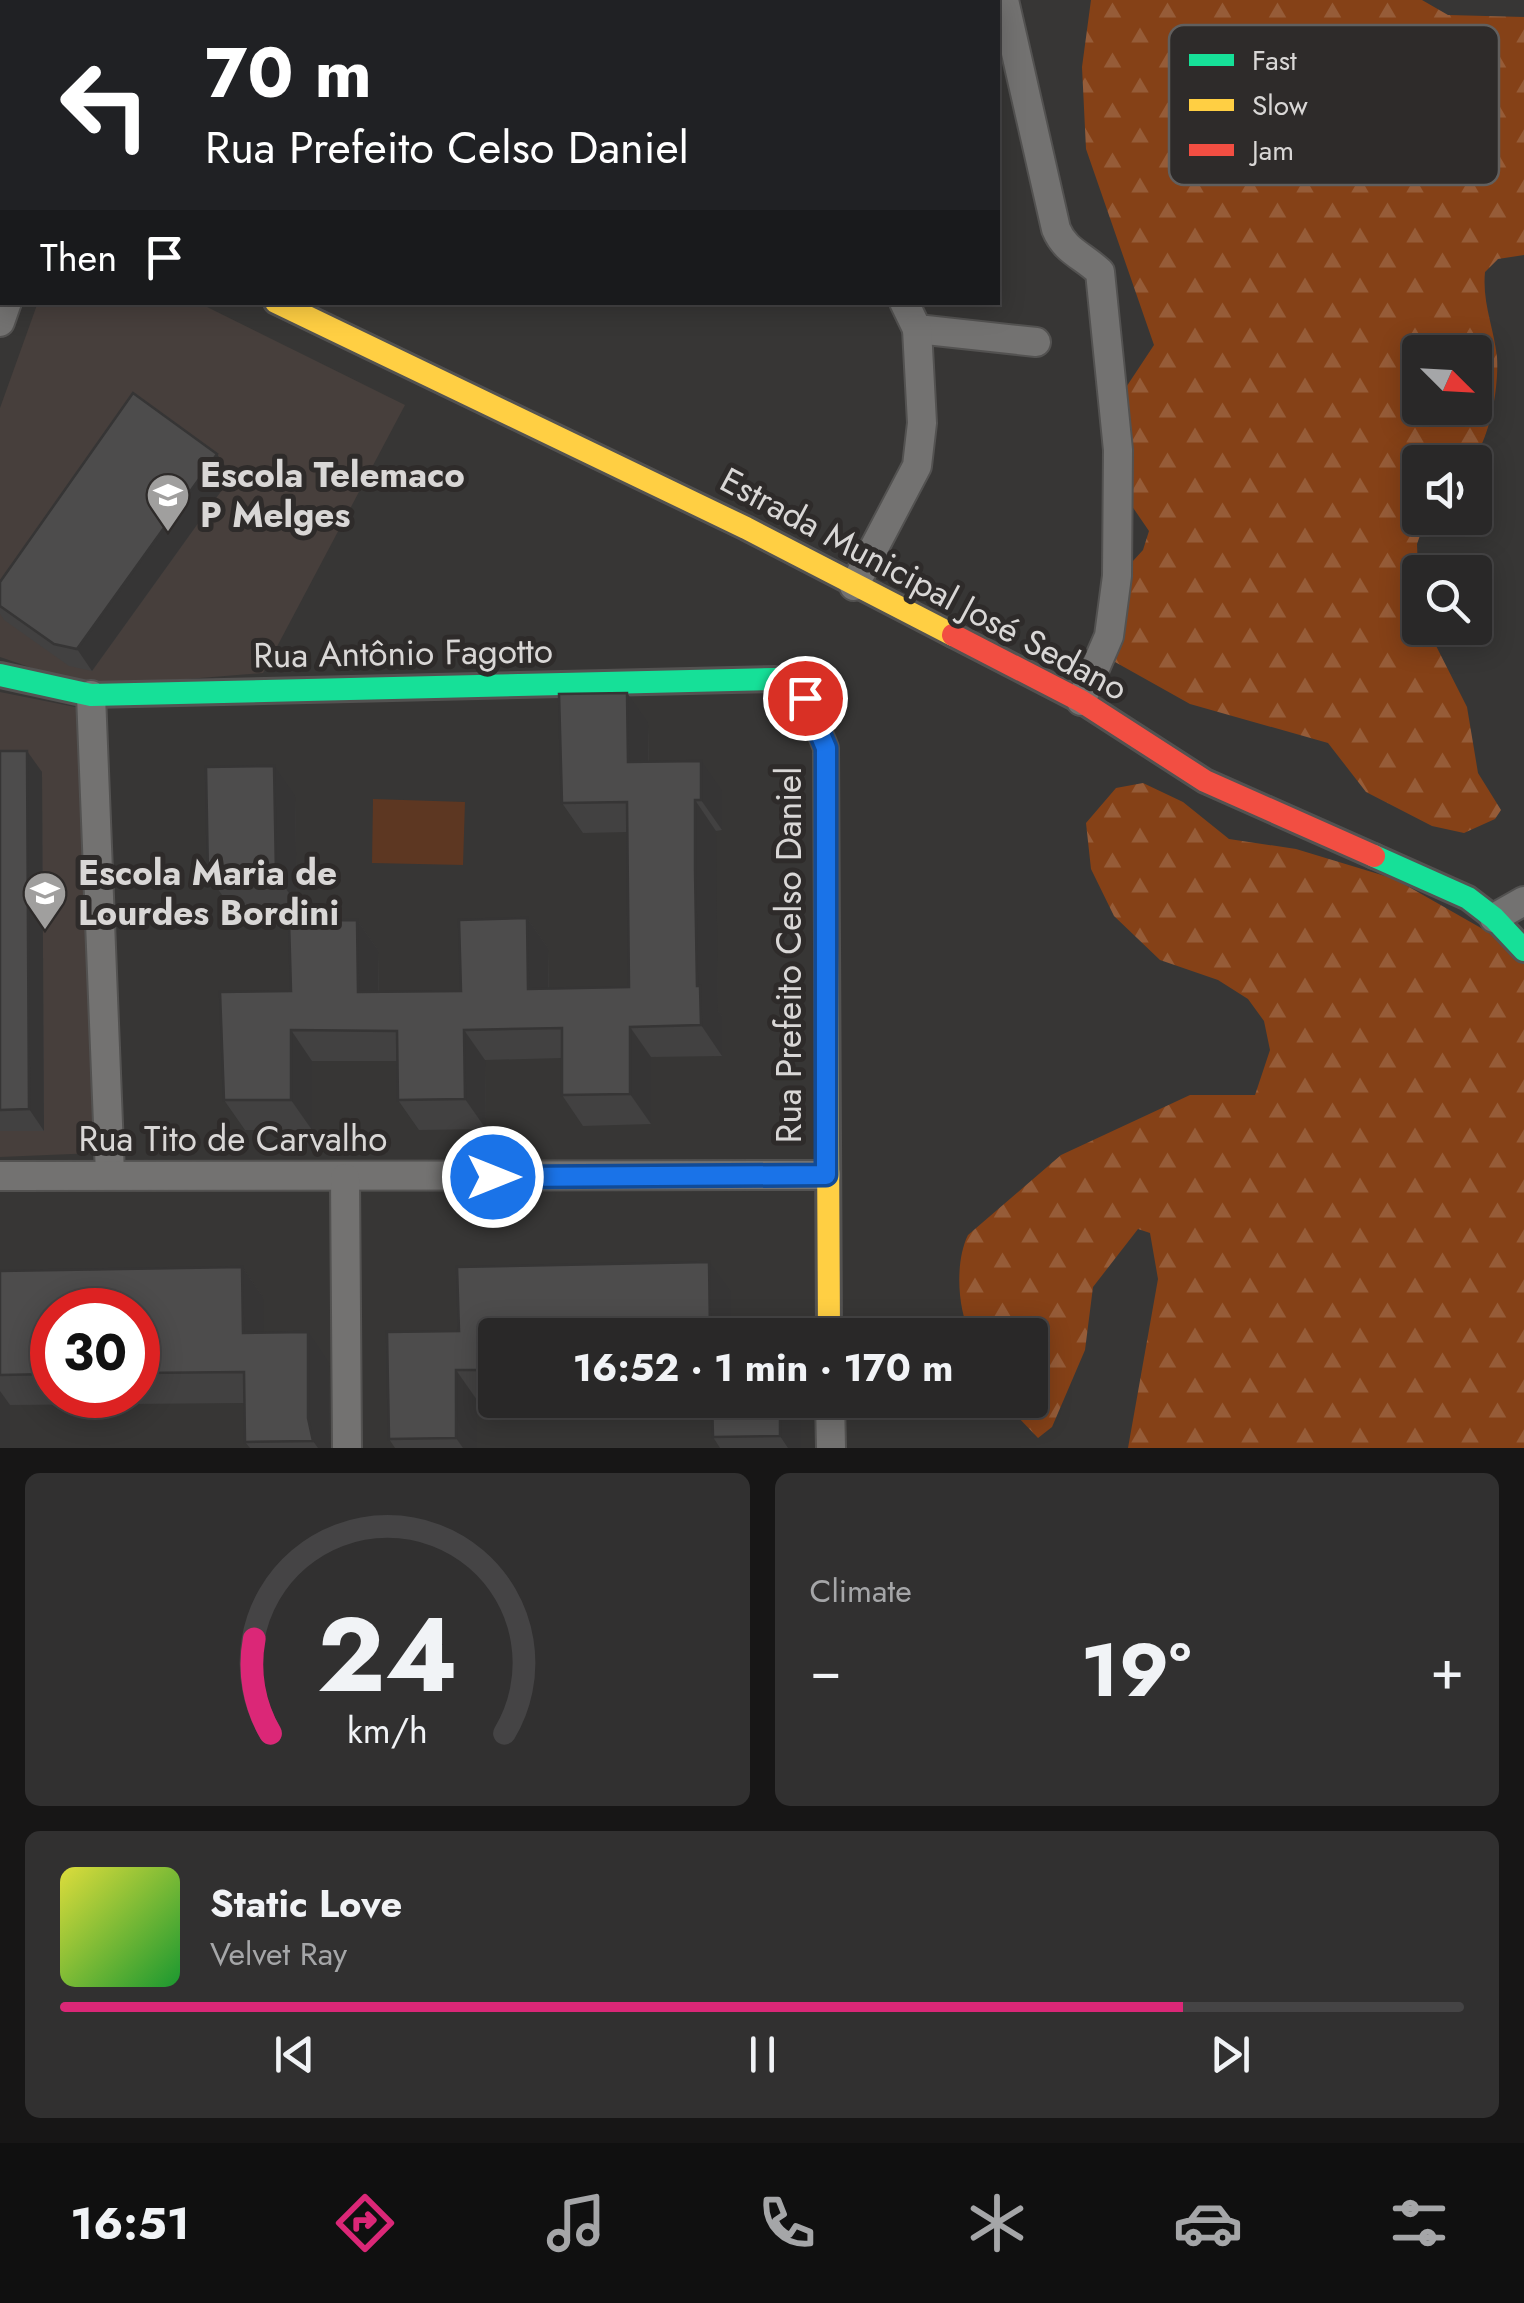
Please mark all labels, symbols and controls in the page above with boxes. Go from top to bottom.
text: 70 m [205,22,372,123]
legend [1169,25,1499,185]
icon: left [40,40,170,170]
text: Fast [1252,40,1297,81]
text: Slow [1252,85,1308,126]
text: Rua Prefeito Celso Daniel [205,115,689,180]
text: Jam [1248,130,1294,171]
text: Then [40,230,117,285]
icon: arrive [137,230,192,285]
north arrow [1402,335,1492,425]
map controls [1402,335,1492,645]
button: sound [1402,445,1492,535]
place label: Escola Telemaco P Melges [200,450,465,540]
street label: Estrada Municipal José Sedano [711,455,1137,713]
school or university icon: Escola Telemaco P Melges [145,472,191,533]
button: search [1402,555,1492,645]
street label: Rua Antônio Fagotto [253,625,553,681]
pin [763,656,848,741]
icon: arrive [778,671,833,726]
street label: Rua Prefeito Celso Daniel [764,767,814,1143]
place label: Escola Maria de Lourdes Bordini [78,848,339,938]
school or university icon: Escola Maria de Lourdes Bordini [22,870,68,931]
street label: Rua Tito de Carvalho [79,1114,387,1164]
position arrow [441,1125,545,1229]
speed limit sign: 30 [30,1288,160,1418]
text: 16:52 · 1 min · 170 m [573,1340,953,1395]
text: Climate [810,1568,912,1614]
text: 24 [317,1580,458,1730]
text: 19° [1081,1616,1191,1724]
text: − [810,1630,842,1710]
text: + [1430,1630,1464,1710]
text: km/h [347,1705,428,1756]
text: Static Love [210,1876,402,1931]
text: Velvet Ray [210,1931,347,1977]
icon: previous [267,2027,322,2082]
icon: pause [735,2027,790,2082]
icon: next [1203,2027,1258,2082]
icon: directions [330,2188,400,2258]
icon: music [541,2188,611,2258]
icon: phone [752,2188,822,2258]
icon: climate [962,2188,1032,2258]
icon: car [1173,2188,1243,2258]
icon: filters [1384,2188,1454,2258]
text: 16:51 [70,2191,190,2256]

